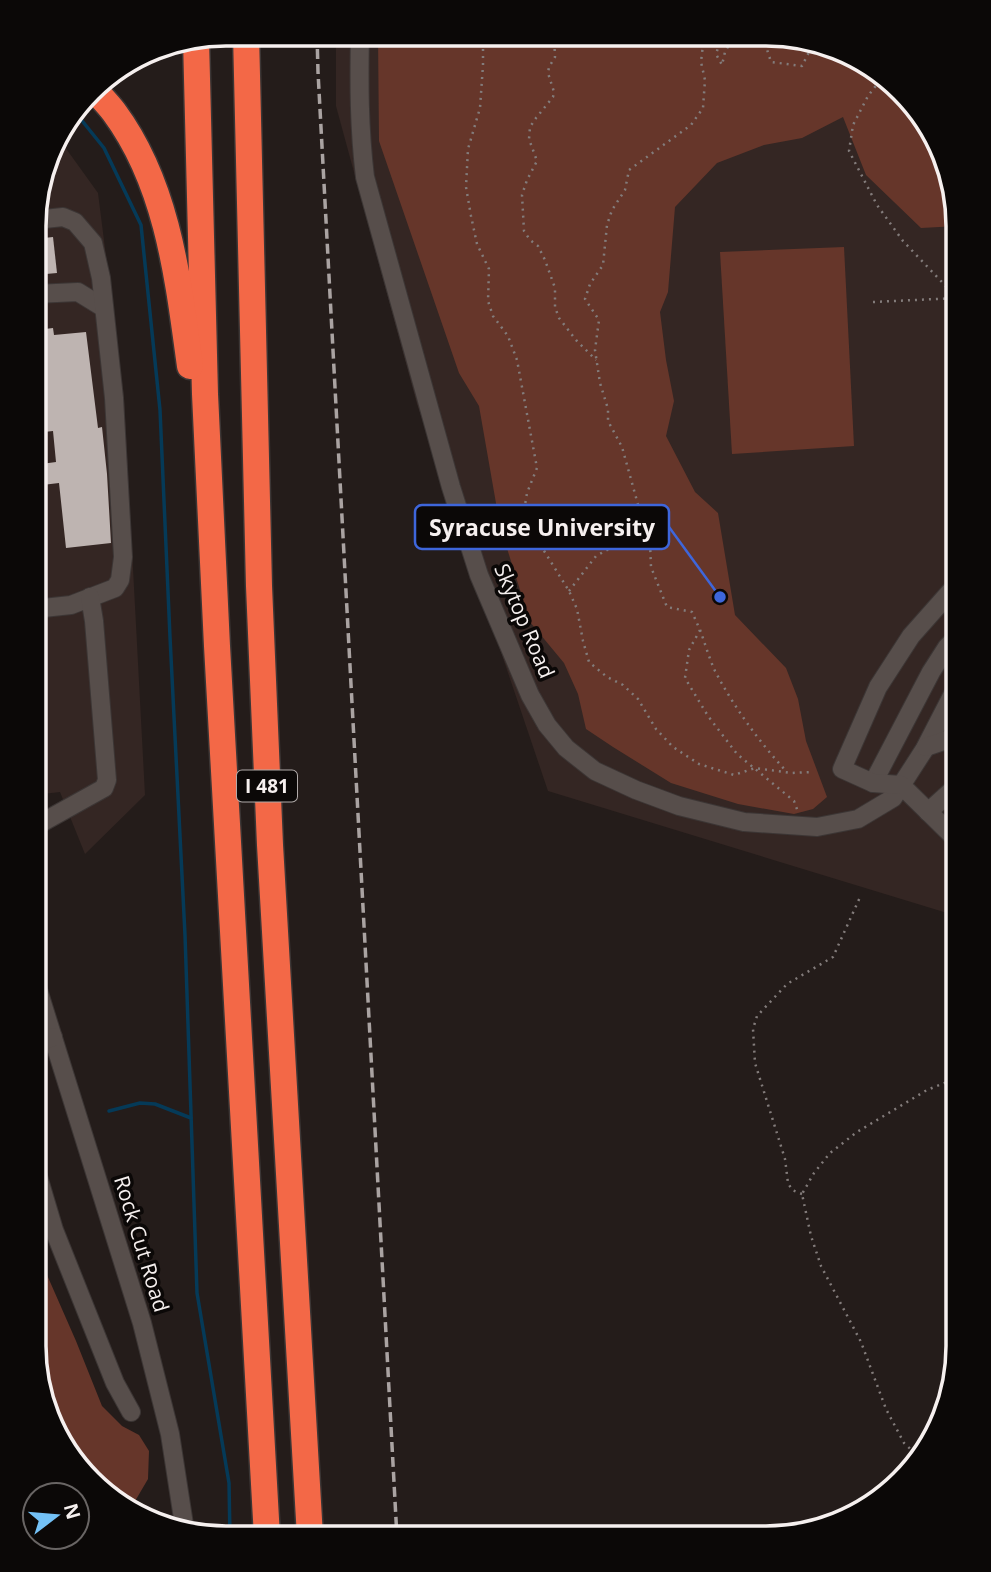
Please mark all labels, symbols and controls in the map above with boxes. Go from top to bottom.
callout: Syracuse University [415,505,669,549]
text: Syracuse University [429,511,656,543]
street label: Skytop Road [488,559,562,682]
road number: I 481 [237,771,297,802]
street label: Rock Cut Road [108,1172,176,1315]
north arrow [21,1481,91,1551]
text: N [58,1500,87,1522]

